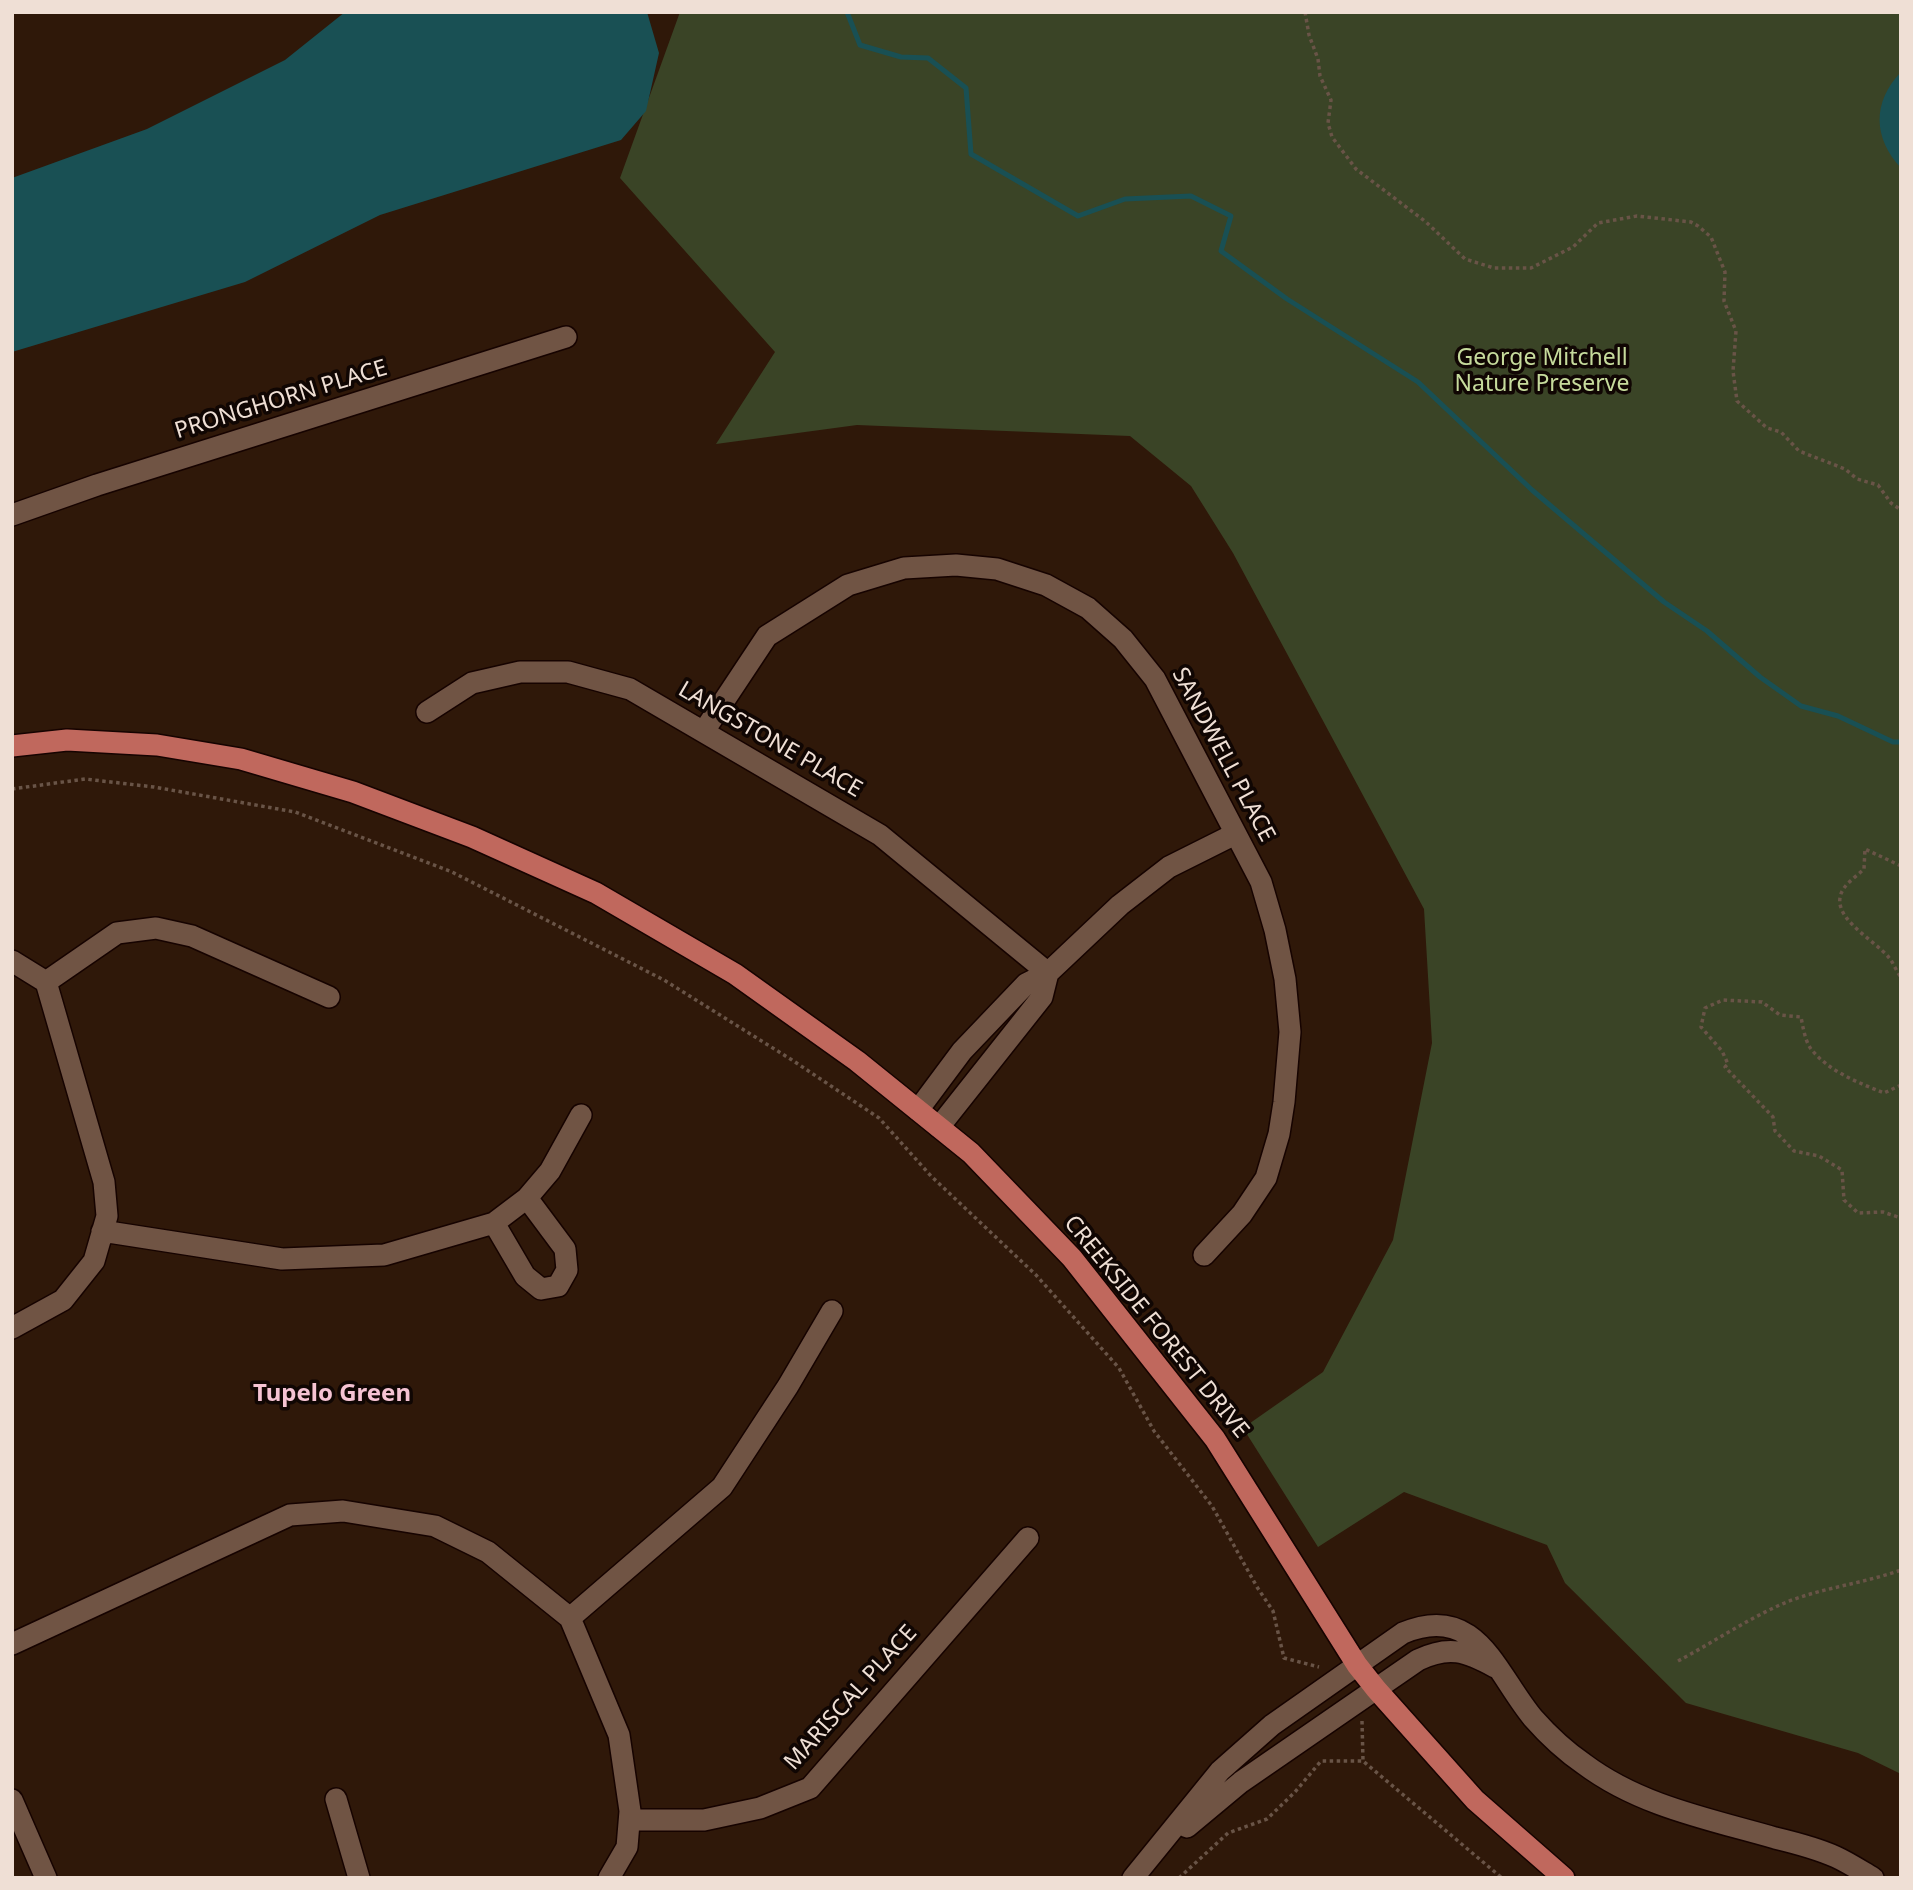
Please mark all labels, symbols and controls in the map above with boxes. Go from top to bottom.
park label: George Mitchell Nature Preserve [1455,344,1629,398]
street label: PRONGHORN PLACE [171,355,391,445]
street label: SANDWELL PLACE [1165,663,1281,847]
street label: LANGSTONE PLACE [673,676,867,804]
street label: CREEKSIDE FOREST DRIVE [1058,1210,1254,1444]
district label: Tupelo Green [253,1380,411,1408]
street label: MARISCAL PLACE [779,1620,923,1776]

